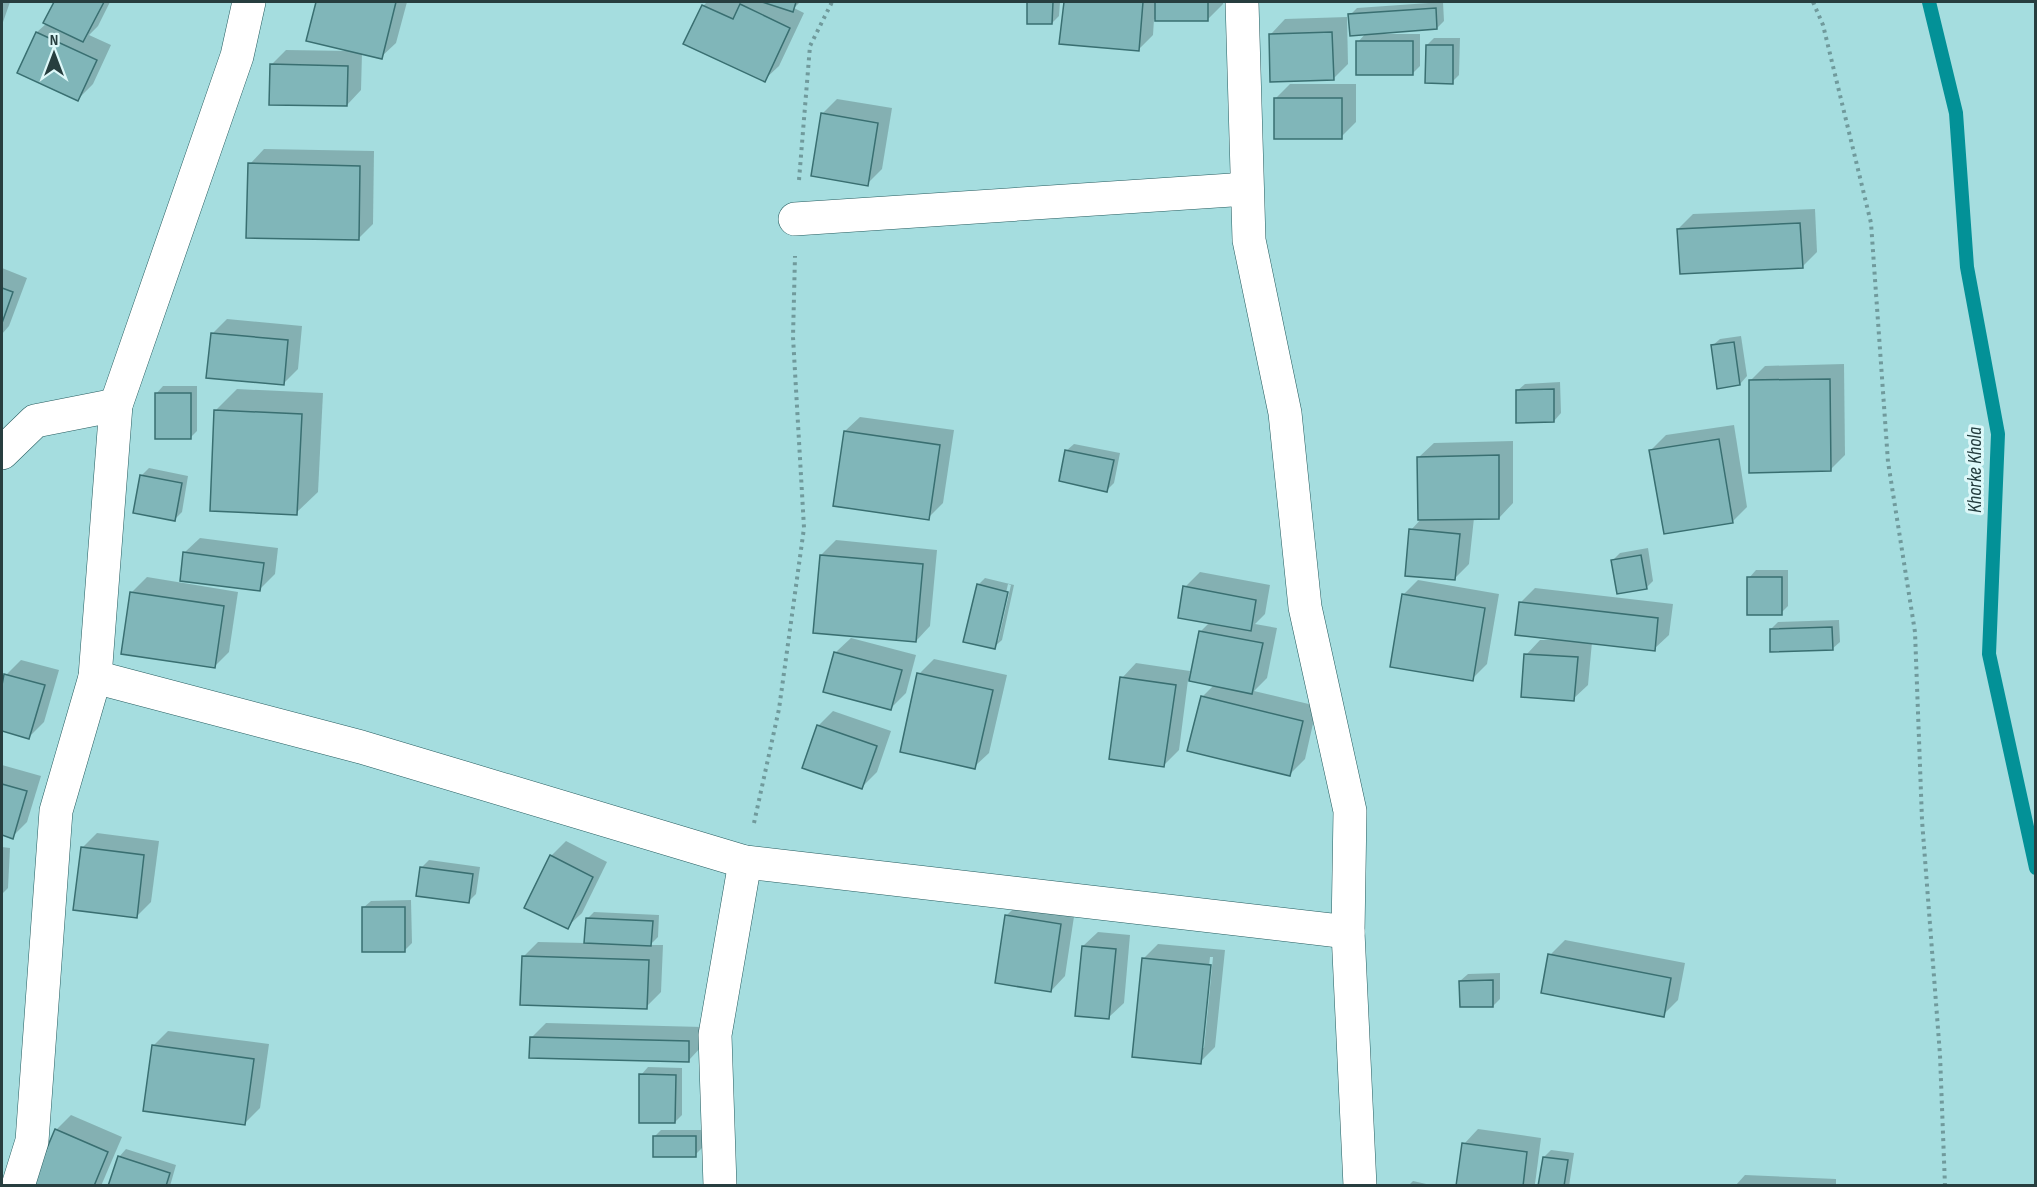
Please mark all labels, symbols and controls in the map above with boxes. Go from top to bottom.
north arrow [24,24,84,84]
text: N [50,31,58,50]
water label: Khorke Khola [1963,427,1987,513]

